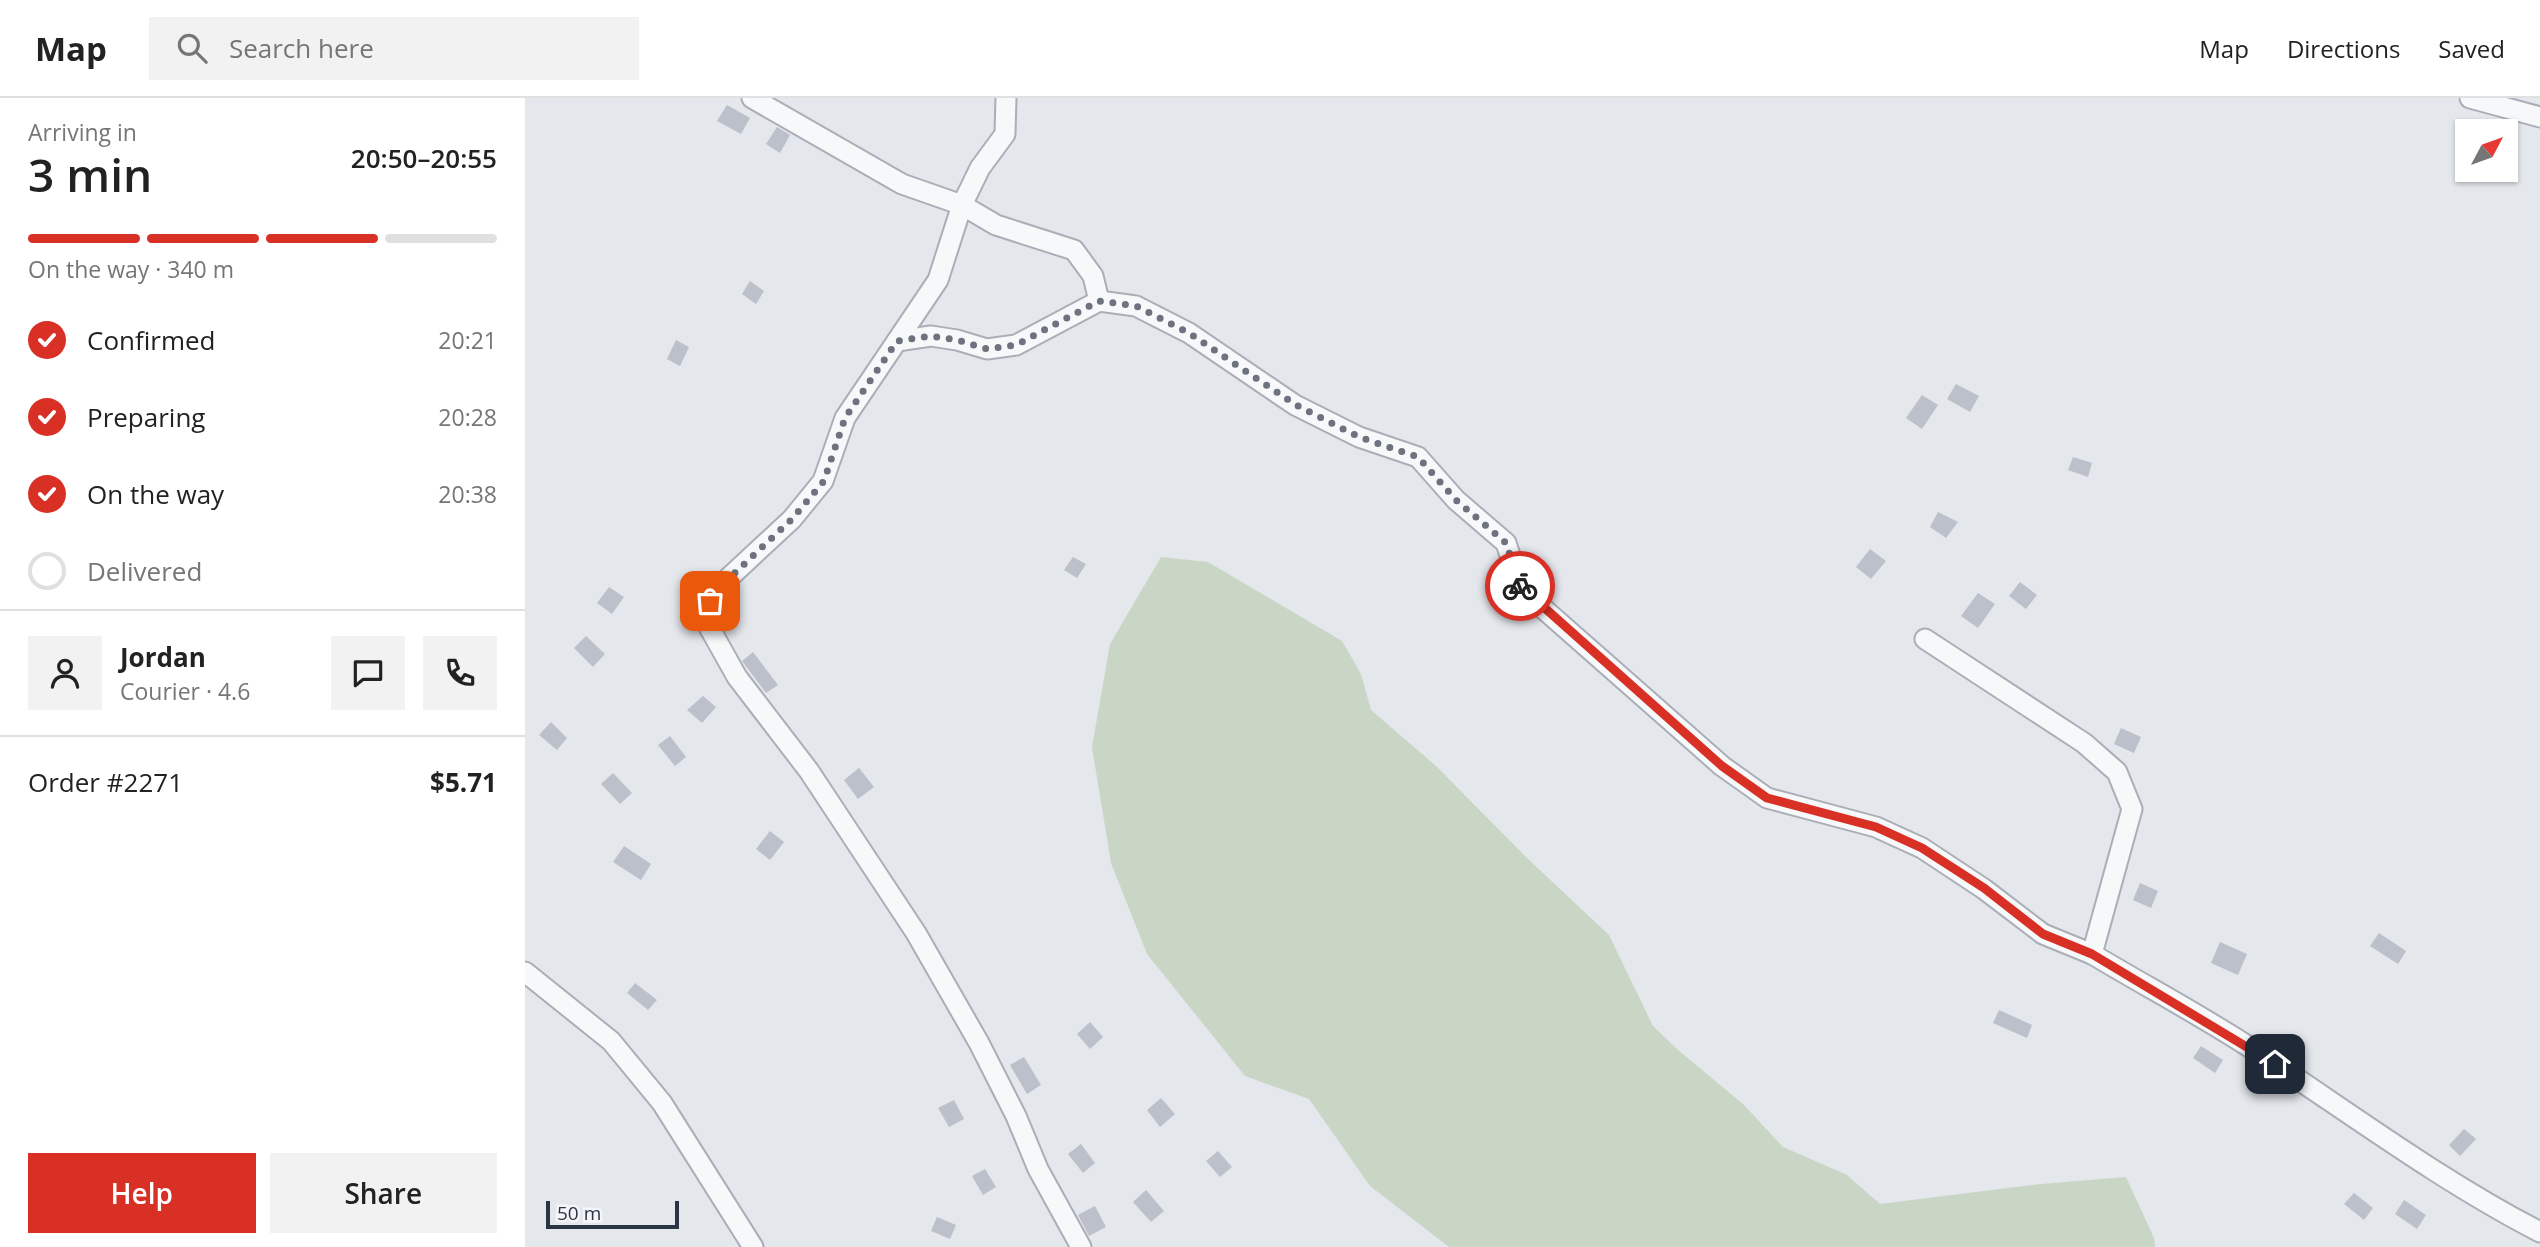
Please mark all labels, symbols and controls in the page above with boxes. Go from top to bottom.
search box [149,17,639,80]
text: Map [35,26,107,71]
icon: search [173,29,211,67]
text: Search here [229,30,374,66]
text: Map [2199,32,2249,65]
text: Directions [2287,32,2400,65]
text: Saved [2438,32,2505,65]
text: Arriving in [28,116,137,148]
north arrow [2455,119,2518,182]
map controls [2455,119,2518,182]
text: 20:50–20:55 [351,140,497,176]
text: 3 min [28,143,152,205]
text: On the way · 340 m [28,253,234,285]
icon: check [28,321,66,359]
text: Confirmed [87,322,215,358]
text: 20:21 [438,324,497,356]
icon: check [28,398,66,436]
text: Preparing [87,399,205,435]
text: 20:28 [438,401,497,433]
icon: check [28,475,66,513]
text: On the way [87,476,224,512]
text: 20:38 [438,478,497,510]
courier [1485,551,1555,621]
text: Delivered [87,553,202,589]
icon: bike [1501,567,1539,605]
pin [680,571,740,631]
icon: bag [691,582,729,620]
button: person [28,636,102,710]
button: chat [331,636,405,710]
button: phone [423,636,497,710]
text: Jordan [120,639,206,675]
text: Courier · 4.6 [120,675,250,707]
text: Order #2271 [28,764,183,800]
text: $5.71 [430,764,497,800]
pin [2245,1034,2305,1094]
icon: home [2256,1045,2294,1083]
button: Help [28,1153,256,1233]
button: Share [270,1153,497,1233]
scale bar [546,1198,679,1230]
text: 50 m [557,1200,601,1226]

